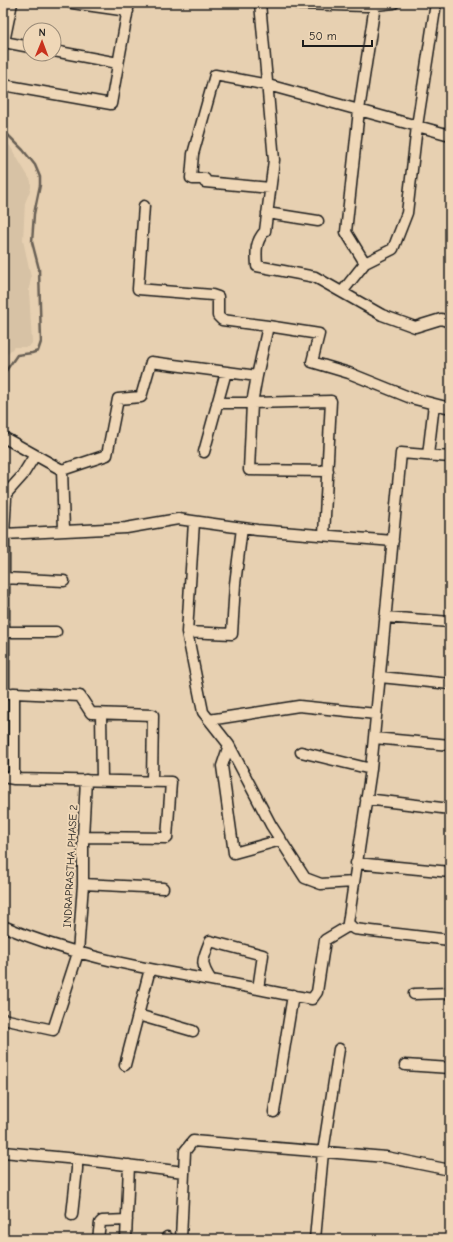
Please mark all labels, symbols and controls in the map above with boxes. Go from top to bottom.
north arrow [22,22,62,62]
scale bar [303,22,372,48]
text: N [38,26,46,39]
text: 50 m [309,29,337,43]
street label: INDRAPRASTHA PHASE 2 [61,804,80,928]

